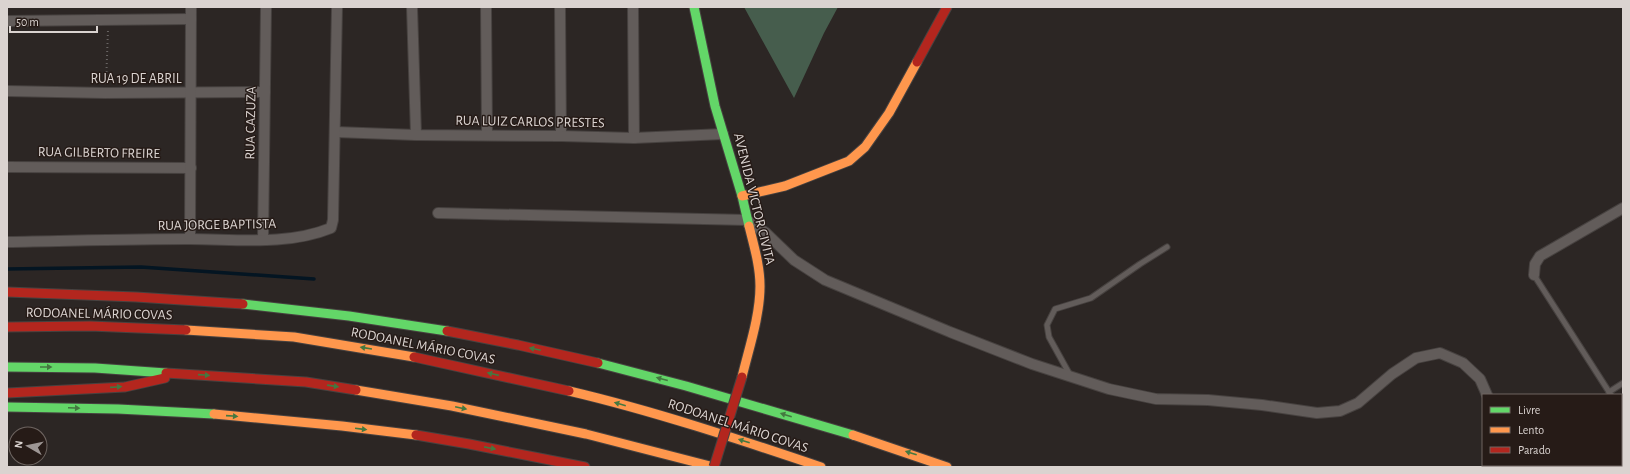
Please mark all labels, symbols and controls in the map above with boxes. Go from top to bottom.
scale bar [10,8,97,34]
text: 50 m [16,16,39,28]
street label: RUA 19 DE ABRIL [90,72,182,86]
street label: RUA CAZUZA [243,86,259,160]
street label: RUA LUIZ CARLOS PRESTES [455,114,605,130]
street label: AVENIDA VICTOR CIVITA [731,132,777,266]
street label: RUA GILBERTO FREIRE [38,145,160,161]
street label: RUA JORGE BAPTISTA [158,217,276,233]
street label: RODOANEL MÁRIO COVAS [26,303,172,322]
street label: RODOANEL MÁRIO COVAS [350,322,497,367]
one-way arrow [360,345,372,351]
one-way arrow [529,345,541,351]
one-way arrow [40,364,53,370]
one-way arrow [487,370,499,376]
one-way arrow [198,371,210,378]
one-way arrow [655,376,667,382]
one-way arrow [327,383,339,389]
one-way arrow [110,384,122,391]
street label: RODOANEL MÁRIO COVAS [666,394,811,455]
legend [1482,394,1622,466]
one-way arrow [613,401,625,407]
text: Livre [1518,404,1540,416]
one-way arrow [68,405,81,411]
one-way arrow [455,405,468,411]
one-way arrow [226,412,238,419]
one-way arrow [780,412,792,418]
text: Lento [1518,424,1544,436]
north arrow [8,426,48,466]
one-way arrow [355,426,367,432]
one-way arrow [738,438,750,444]
text: N [13,440,25,449]
text: Parado [1518,444,1551,456]
one-way arrow [483,446,496,452]
one-way arrow [904,450,916,456]

